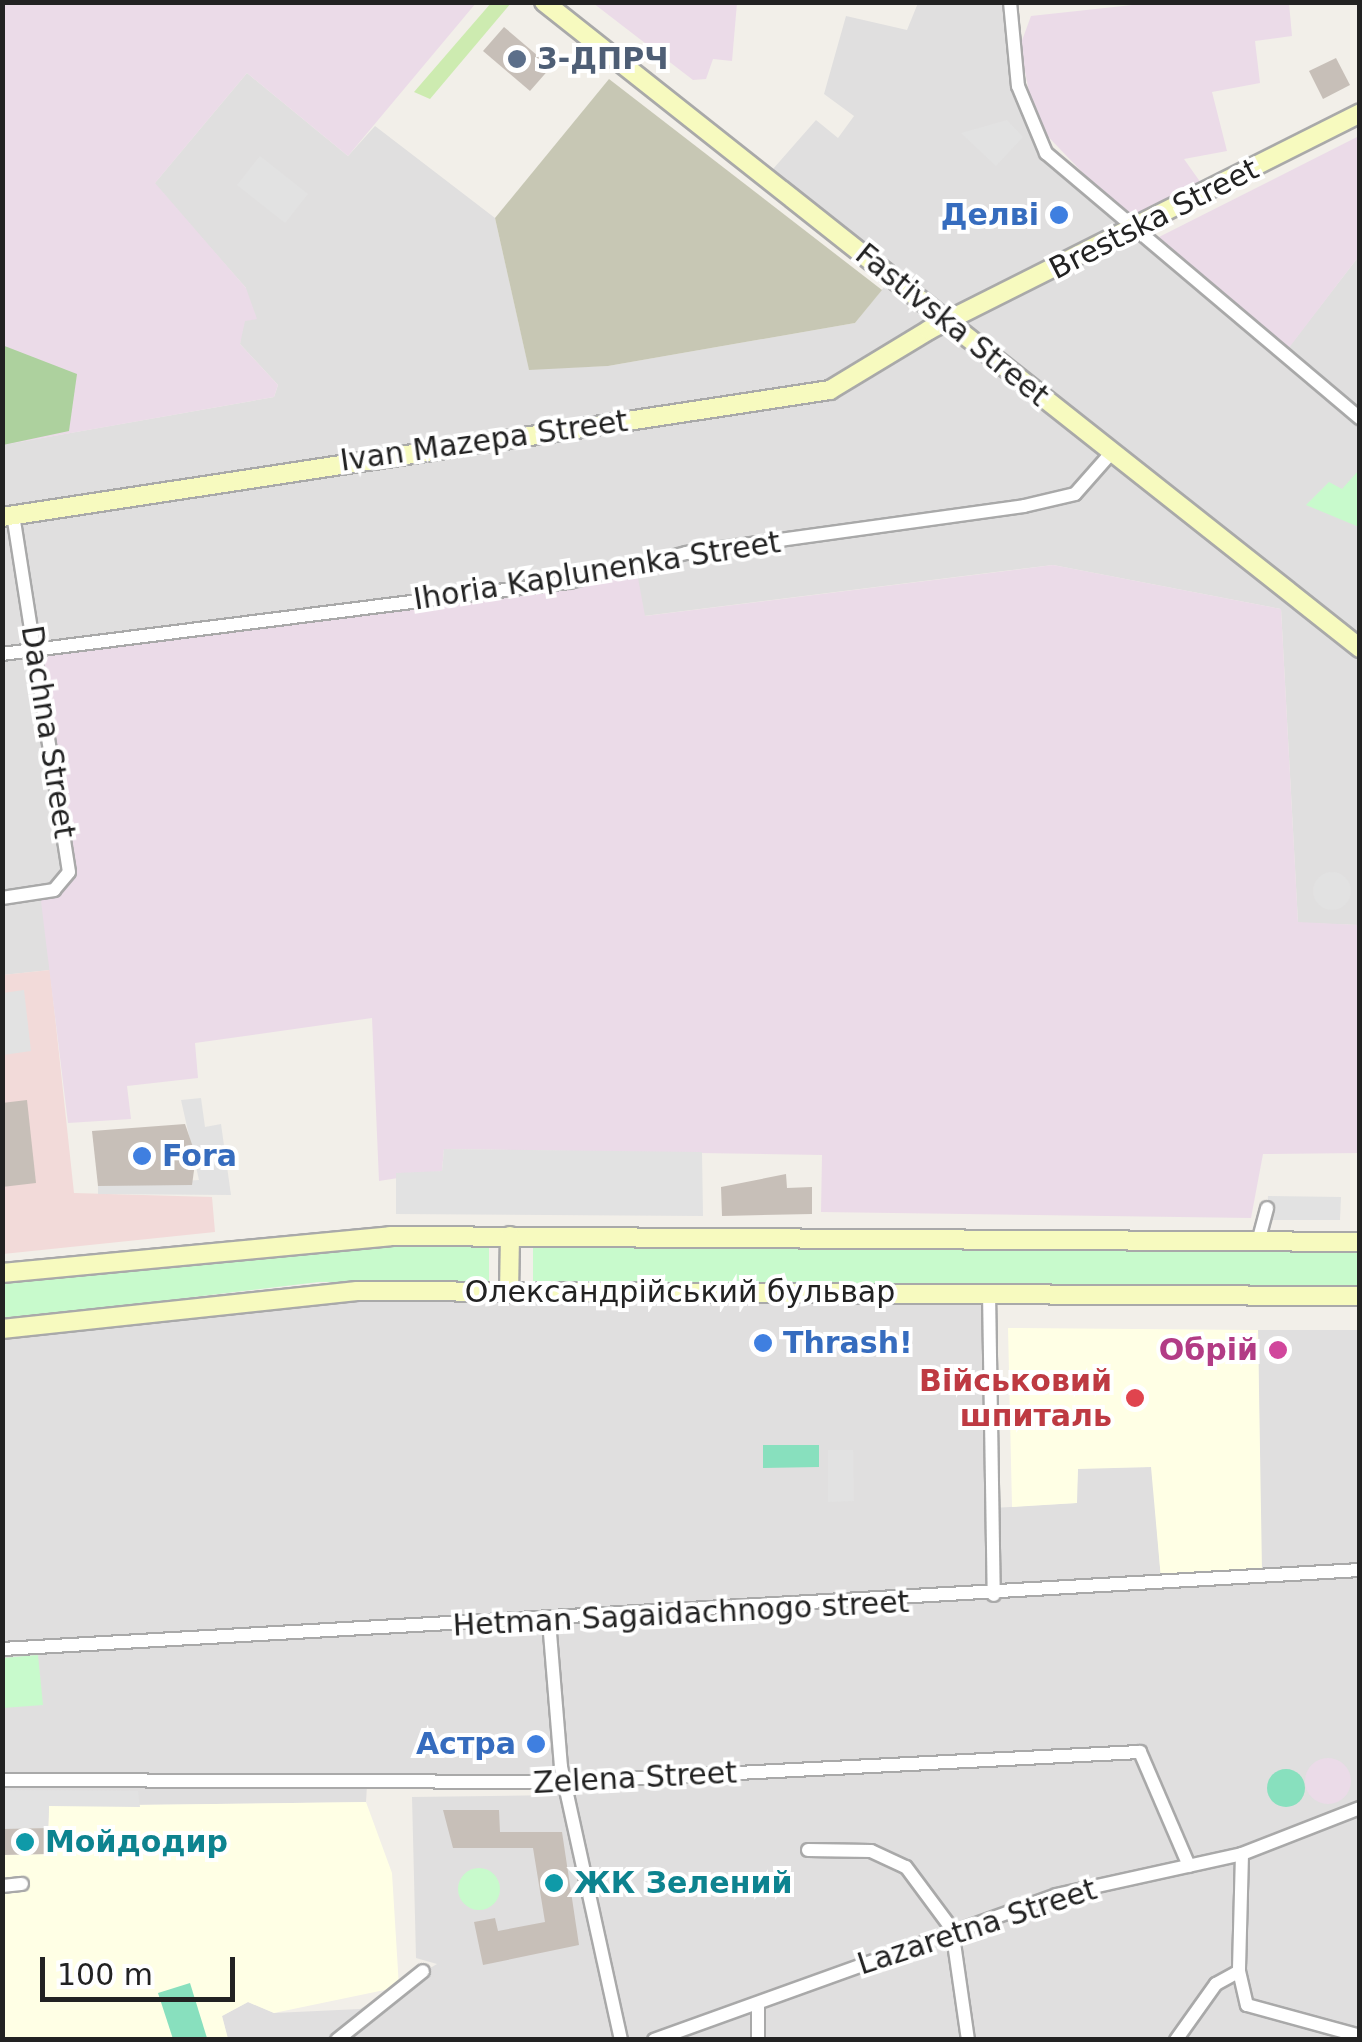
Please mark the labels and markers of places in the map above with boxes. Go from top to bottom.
place label: 3-ДПРЧ [537,41,668,77]
marker: 3-ДПРЧ [506,48,528,70]
place label: Делві [941,197,1039,233]
marker: Делві [1048,204,1070,226]
place label: Fora [162,1138,237,1174]
marker: Fora [131,1145,153,1167]
place label: Thrash! [783,1325,913,1361]
marker: Thrash! [752,1332,774,1354]
place label: Обрій [1159,1332,1258,1368]
marker: Обрій [1267,1339,1289,1361]
place label: Військовий шпиталь [919,1363,1112,1434]
marker: Військовий шпиталь [1122,1385,1148,1411]
place label: Астра [416,1726,516,1762]
marker: Астра [525,1733,547,1755]
place label: Мойдодир [45,1824,228,1860]
marker: Мойдодир [14,1831,36,1853]
place label: ЖК Зелений [574,1865,792,1901]
marker: ЖК Зелений [543,1872,565,1894]

